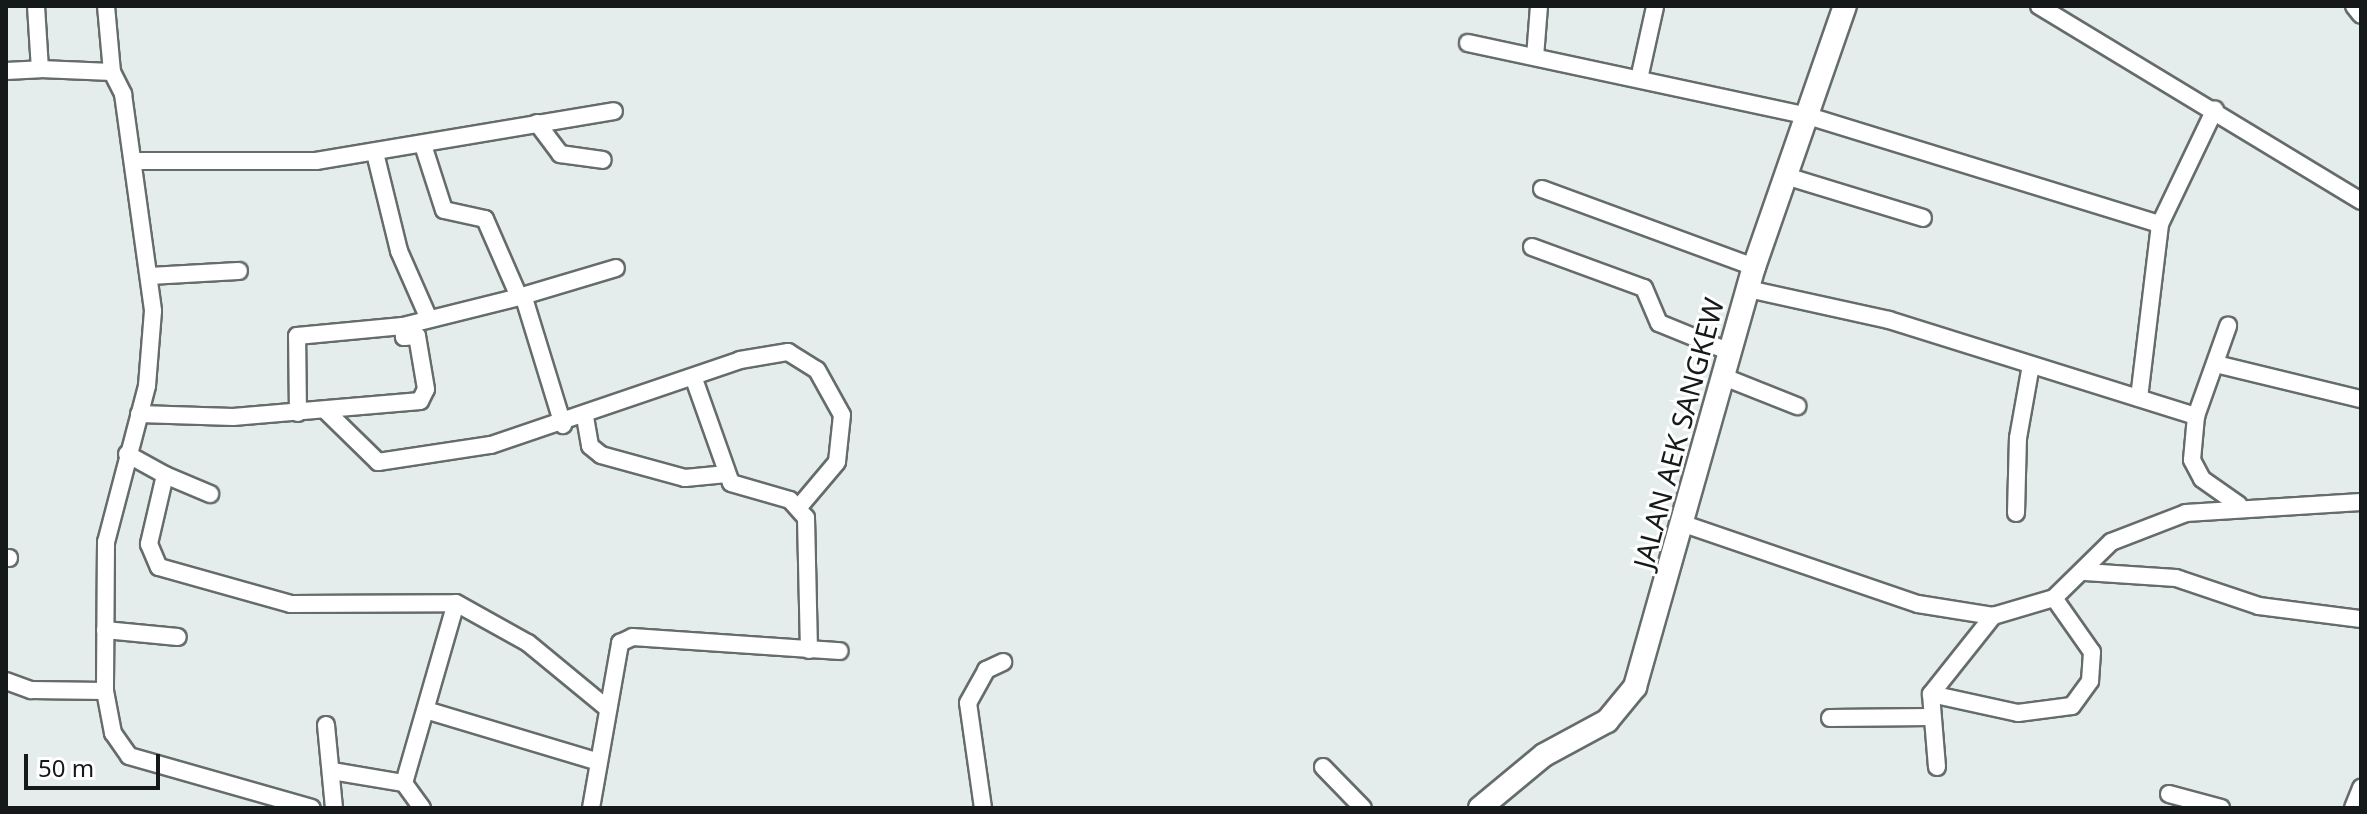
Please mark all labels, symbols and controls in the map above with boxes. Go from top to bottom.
street label: JALAN AEK SANGKEW [1626,294,1730,572]
scale bar [28,738,164,788]
text: 50 m [38,751,94,784]

